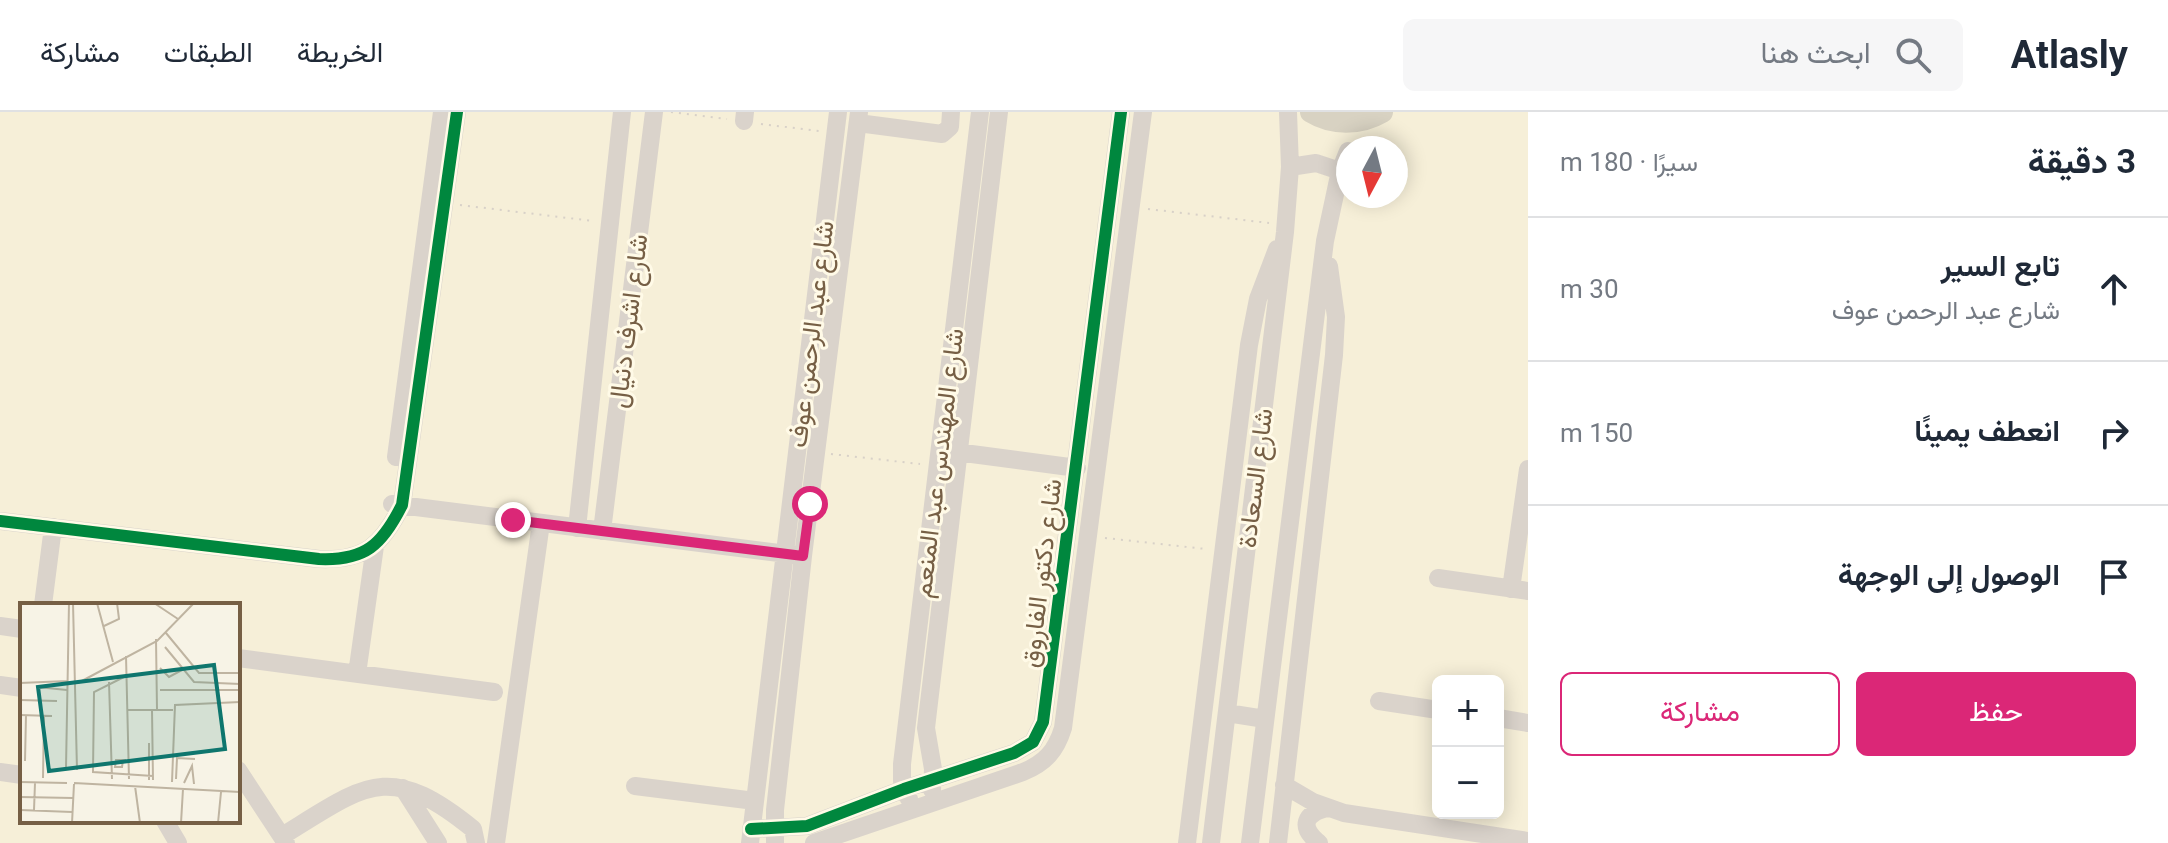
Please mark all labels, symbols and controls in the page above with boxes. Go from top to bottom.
search box [1403,19,1963,91]
icon: search [1891,33,1935,77]
text: Atlasly [2011,33,2128,77]
text: ابحث هنا [1760,35,1871,70]
text: مشاركة [40,36,120,69]
text: الطبقات [164,36,253,69]
text: الخريطة [297,36,383,69]
north arrow [1336,136,1408,208]
text: 3 دقيقة [2028,141,2136,181]
text: سيرًا · 180 m [1560,147,1698,177]
street label: شارع عبد الرحمن عوف [782,219,843,449]
street label: شارع اشرف دنيال [602,232,657,410]
text: تابع السير [1941,248,2060,283]
icon: ahead [2092,267,2136,311]
text: 30 m [1560,274,1619,304]
text: شارع عبد الرحمن عوف [1832,295,2060,325]
street label: شارع المهندس عبد المنعم [907,327,972,600]
street label: شارع السعادة [1232,406,1281,550]
icon: right [2092,411,2136,455]
text: انعطف يمينًا [1914,413,2060,448]
text: 150 m [1560,418,1633,448]
street label: شارع دكتور الفاروق [1015,477,1070,669]
route start [792,486,828,522]
route end [495,502,531,538]
icon: arrive [2092,555,2136,599]
text: الوصول إلى الوجهة [1838,557,2060,592]
inset map [20,603,240,823]
button: مشاركة [1560,672,1840,756]
button: حفظ [1856,672,2136,756]
map controls [1432,675,1504,819]
button: + [1432,675,1504,747]
button: − [1432,747,1504,819]

